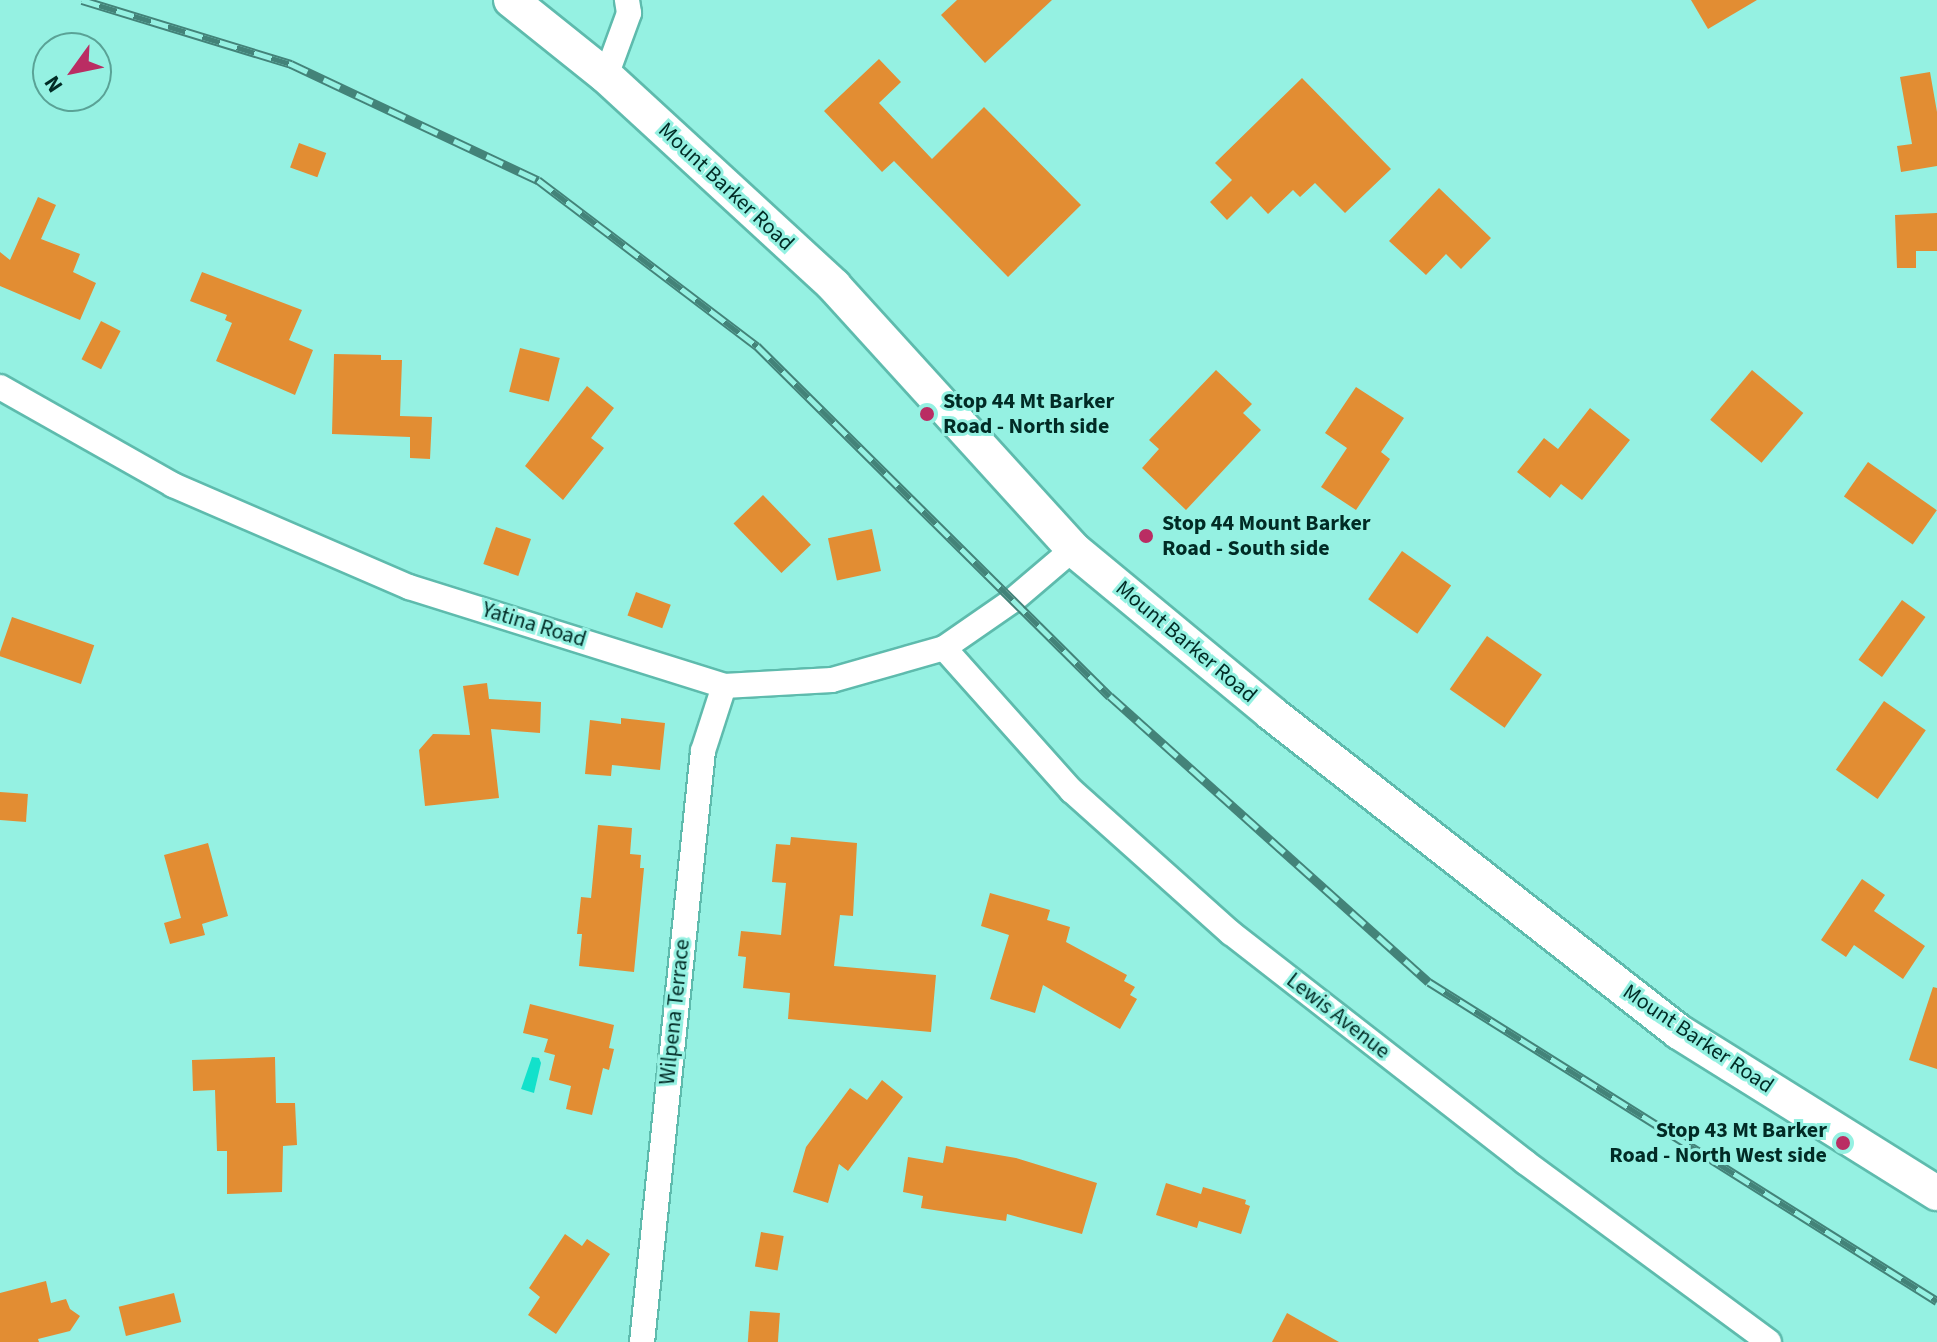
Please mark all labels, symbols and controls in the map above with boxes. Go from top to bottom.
north arrow [32,32,112,112]
text: N [36,69,71,99]
street label: Mount Barker Road [653,117,799,257]
place label: Stop 44 Mt Barker Road - North side [943,388,1114,440]
marker: Stop 44 Mt Barker Road - North side [918,405,936,423]
place label: Stop 44 Mount Barker Road - South side [1162,510,1371,562]
marker: Stop 44 Mount Barker Road - South side [1137,527,1155,545]
street label: Mount Barker Road [1110,575,1262,709]
street label: Yatina Road [479,597,589,653]
street label: Wilpena Terrace [654,938,696,1086]
street label: Lewis Avenue [1281,967,1395,1065]
street label: Mount Barker Road [1618,979,1778,1099]
place label: Stop 43 Mt Barker Road - North West side [1609,1117,1827,1168]
marker: Stop 43 Mt Barker Road - North West side [1834,1134,1852,1152]

